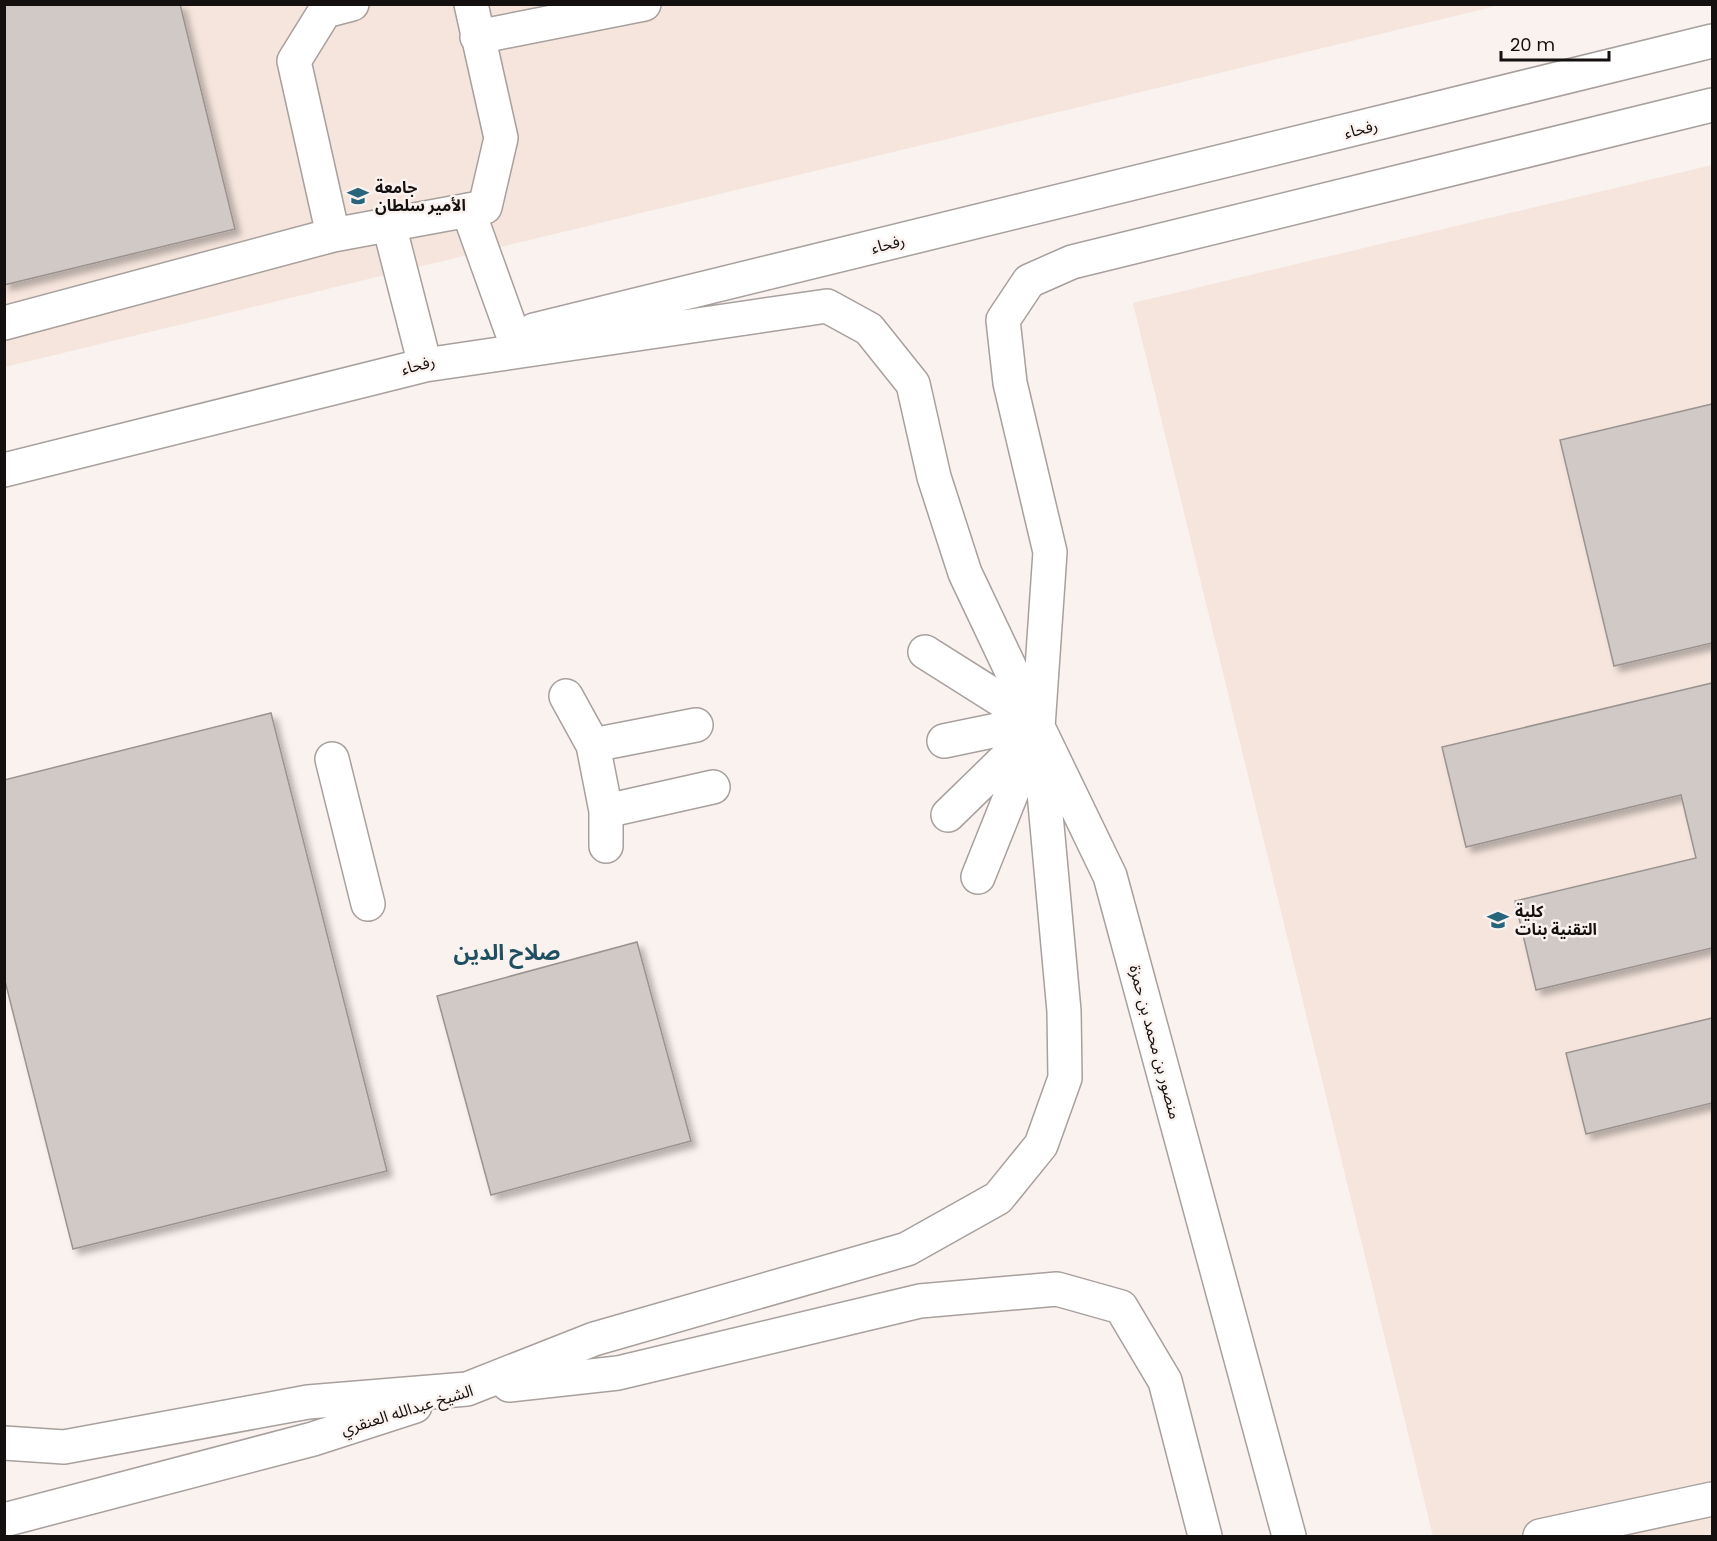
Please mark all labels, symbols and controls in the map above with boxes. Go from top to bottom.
scale bar [1501,24,1609,62]
text: 20 m [1510,32,1555,57]
street label: رفحاء [1342,114,1380,144]
place label: جامعة الأمير سلطان [375,176,466,217]
school or university icon: جامعة الأمير سلطان [346,184,370,208]
street label: رفحاء [869,229,907,259]
street label: رفحاء [399,349,437,381]
place label: كلية التقنية بنات [1515,900,1597,941]
school or university icon: كلية التقنية بنات [1486,908,1510,932]
district label: صلاح الدين [454,937,560,969]
street label: منصور بن محمد بن حمزة [1123,962,1187,1122]
street label: الشيخ عبدالله العنقري [338,1379,476,1442]

